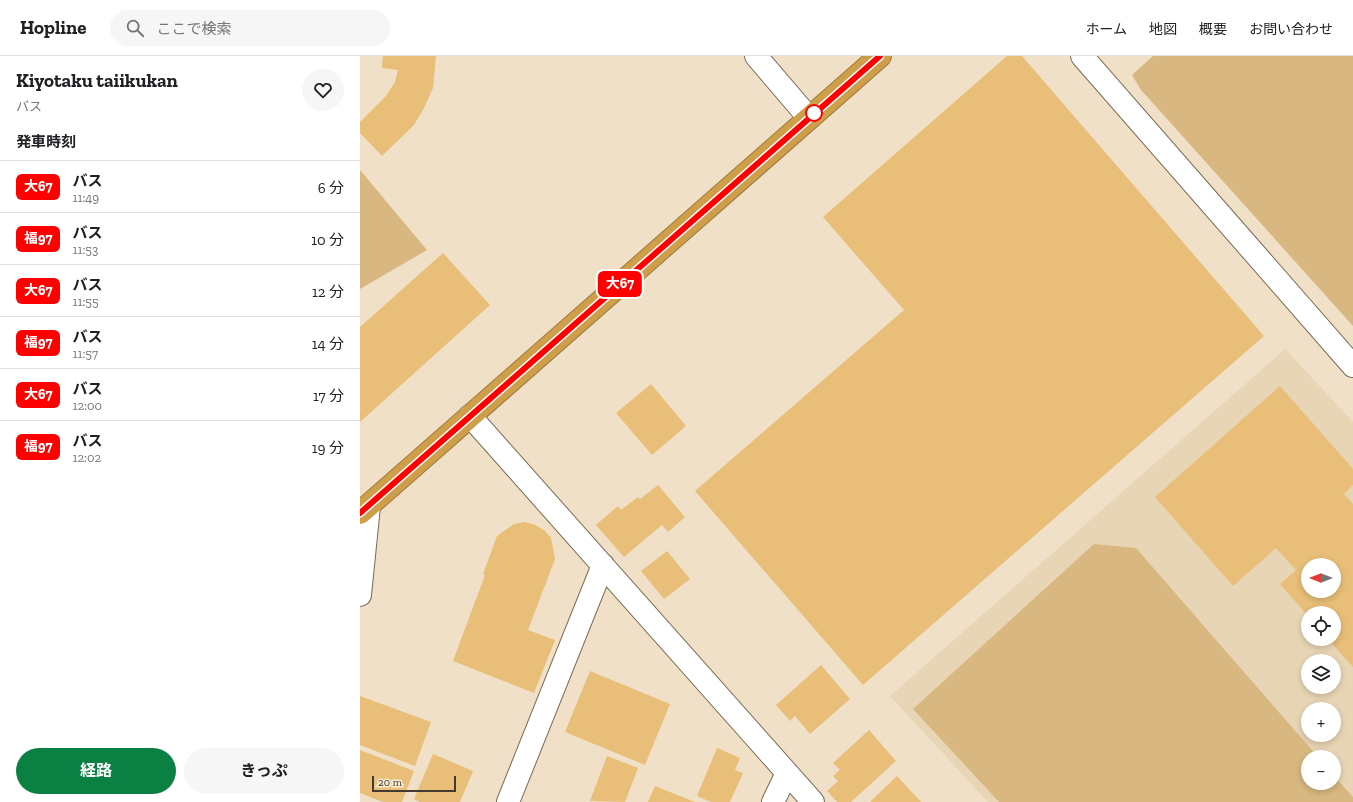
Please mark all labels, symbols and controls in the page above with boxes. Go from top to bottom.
search box [110,10,390,46]
text: Hopline [20,16,86,39]
icon: search [124,17,146,39]
text: ここで検索 [156,20,231,38]
text: ホーム [1085,21,1127,38]
text: 地図 [1149,21,1177,38]
text: 概要 [1199,21,1227,38]
text: お問い合わせ [1249,21,1333,38]
text: Kiyotaku taiikukan [16,69,178,92]
button: heart [302,69,344,111]
text: バス [16,99,42,114]
unlabelled marker [805,104,823,122]
text: 発車時刻 [16,133,76,151]
text: バス [72,172,102,190]
text: 大67 [24,178,52,195]
text: 6 分 [318,179,344,197]
text: 11:49 [72,190,99,205]
text: バス [72,224,102,242]
text: 福97 [24,230,52,247]
text: 10 分 [311,231,344,249]
text: 11:53 [72,242,98,257]
line badge: 大67 [597,271,643,297]
text: 大67 [606,275,634,292]
text: バス [72,276,102,294]
text: 大67 [24,282,52,299]
text: 12 分 [312,283,344,301]
text: 11:55 [72,294,99,309]
text: バス [72,328,102,346]
text: 福97 [24,334,52,351]
text: 14 分 [312,335,344,353]
text: 11:57 [72,346,98,361]
text: バス [72,380,102,398]
text: 大67 [24,386,52,403]
text: 17 分 [313,387,344,405]
text: 12:00 [72,398,102,413]
text: バス [72,432,102,450]
text: 福97 [24,438,52,455]
text: 19 分 [312,439,344,457]
text: 12:02 [72,450,101,465]
north arrow [1301,558,1341,598]
map controls [1301,558,1341,790]
button: locate [1301,606,1341,646]
button: layers [1301,654,1341,694]
button: + [1301,702,1341,742]
button: 経路 [16,748,176,794]
button: きっぷ [184,748,344,794]
button: − [1301,750,1341,790]
scale bar [372,774,456,793]
text: 20 m [378,776,402,789]

